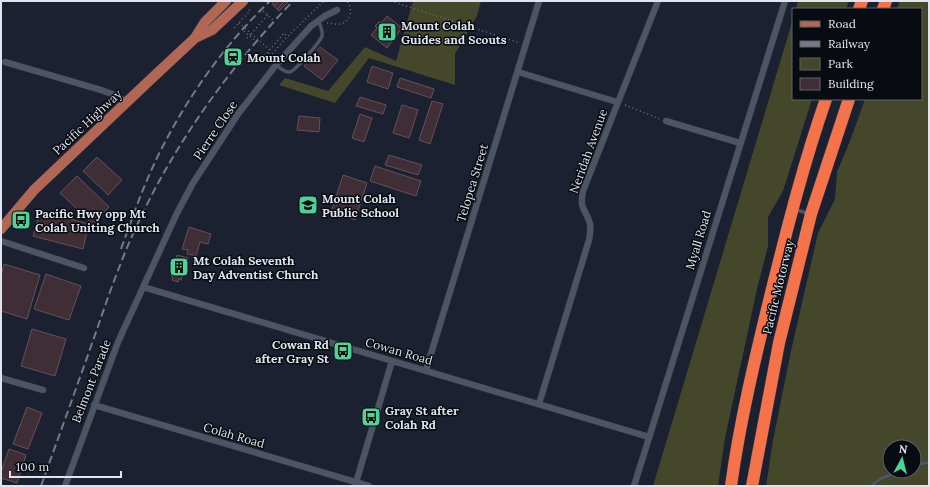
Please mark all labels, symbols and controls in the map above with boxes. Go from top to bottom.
legend [792,8,922,100]
text: Road [828,16,856,31]
place label: Mount Colah Guides and Scouts [401,18,507,47]
building icon: Mount Colah Guides and Scouts [376,21,398,43]
text: Railway [828,36,871,51]
station icon: Mount Colah [222,46,244,68]
place label: Mount Colah [247,50,321,65]
text: Park [828,56,854,71]
text: Building [828,76,874,91]
street label: Pacific Highway [49,86,125,158]
street label: Pierre Close [190,97,240,162]
street label: Neridah Avenue [566,106,610,195]
street label: Telopea Street [453,142,491,224]
place label: Mount Colah Public School [322,191,399,220]
school or university icon: Mount Colah Public School [297,194,319,216]
place label: Pacific Hwy opp Mt Colah Uniting Church [35,206,160,235]
bus stop icon: Pacific Hwy opp Mt Colah Uniting Church [10,209,32,231]
street label: Myall Road [682,209,714,271]
street label: Pacific Motorway [759,238,797,336]
place label: Mt Colah Seventh Day Adventist Church [193,253,319,282]
building icon: Mt Colah Seventh Day Adventist Church [168,256,190,278]
street label: Cowan Road [364,334,434,368]
street label: Belmont Parade [68,337,114,425]
place label: Cowan Rd after Gray St [255,337,330,366]
bus stop icon: Cowan Rd after Gray St [332,340,354,362]
place label: Gray St after Colah Rd [385,403,459,432]
bus stop icon: Gray St after Colah Rd [360,406,382,428]
street label: Colah Road [202,419,266,451]
north arrow [882,439,922,479]
text: N [898,442,909,457]
scale bar [10,453,121,479]
text: 100 m [16,459,49,474]

